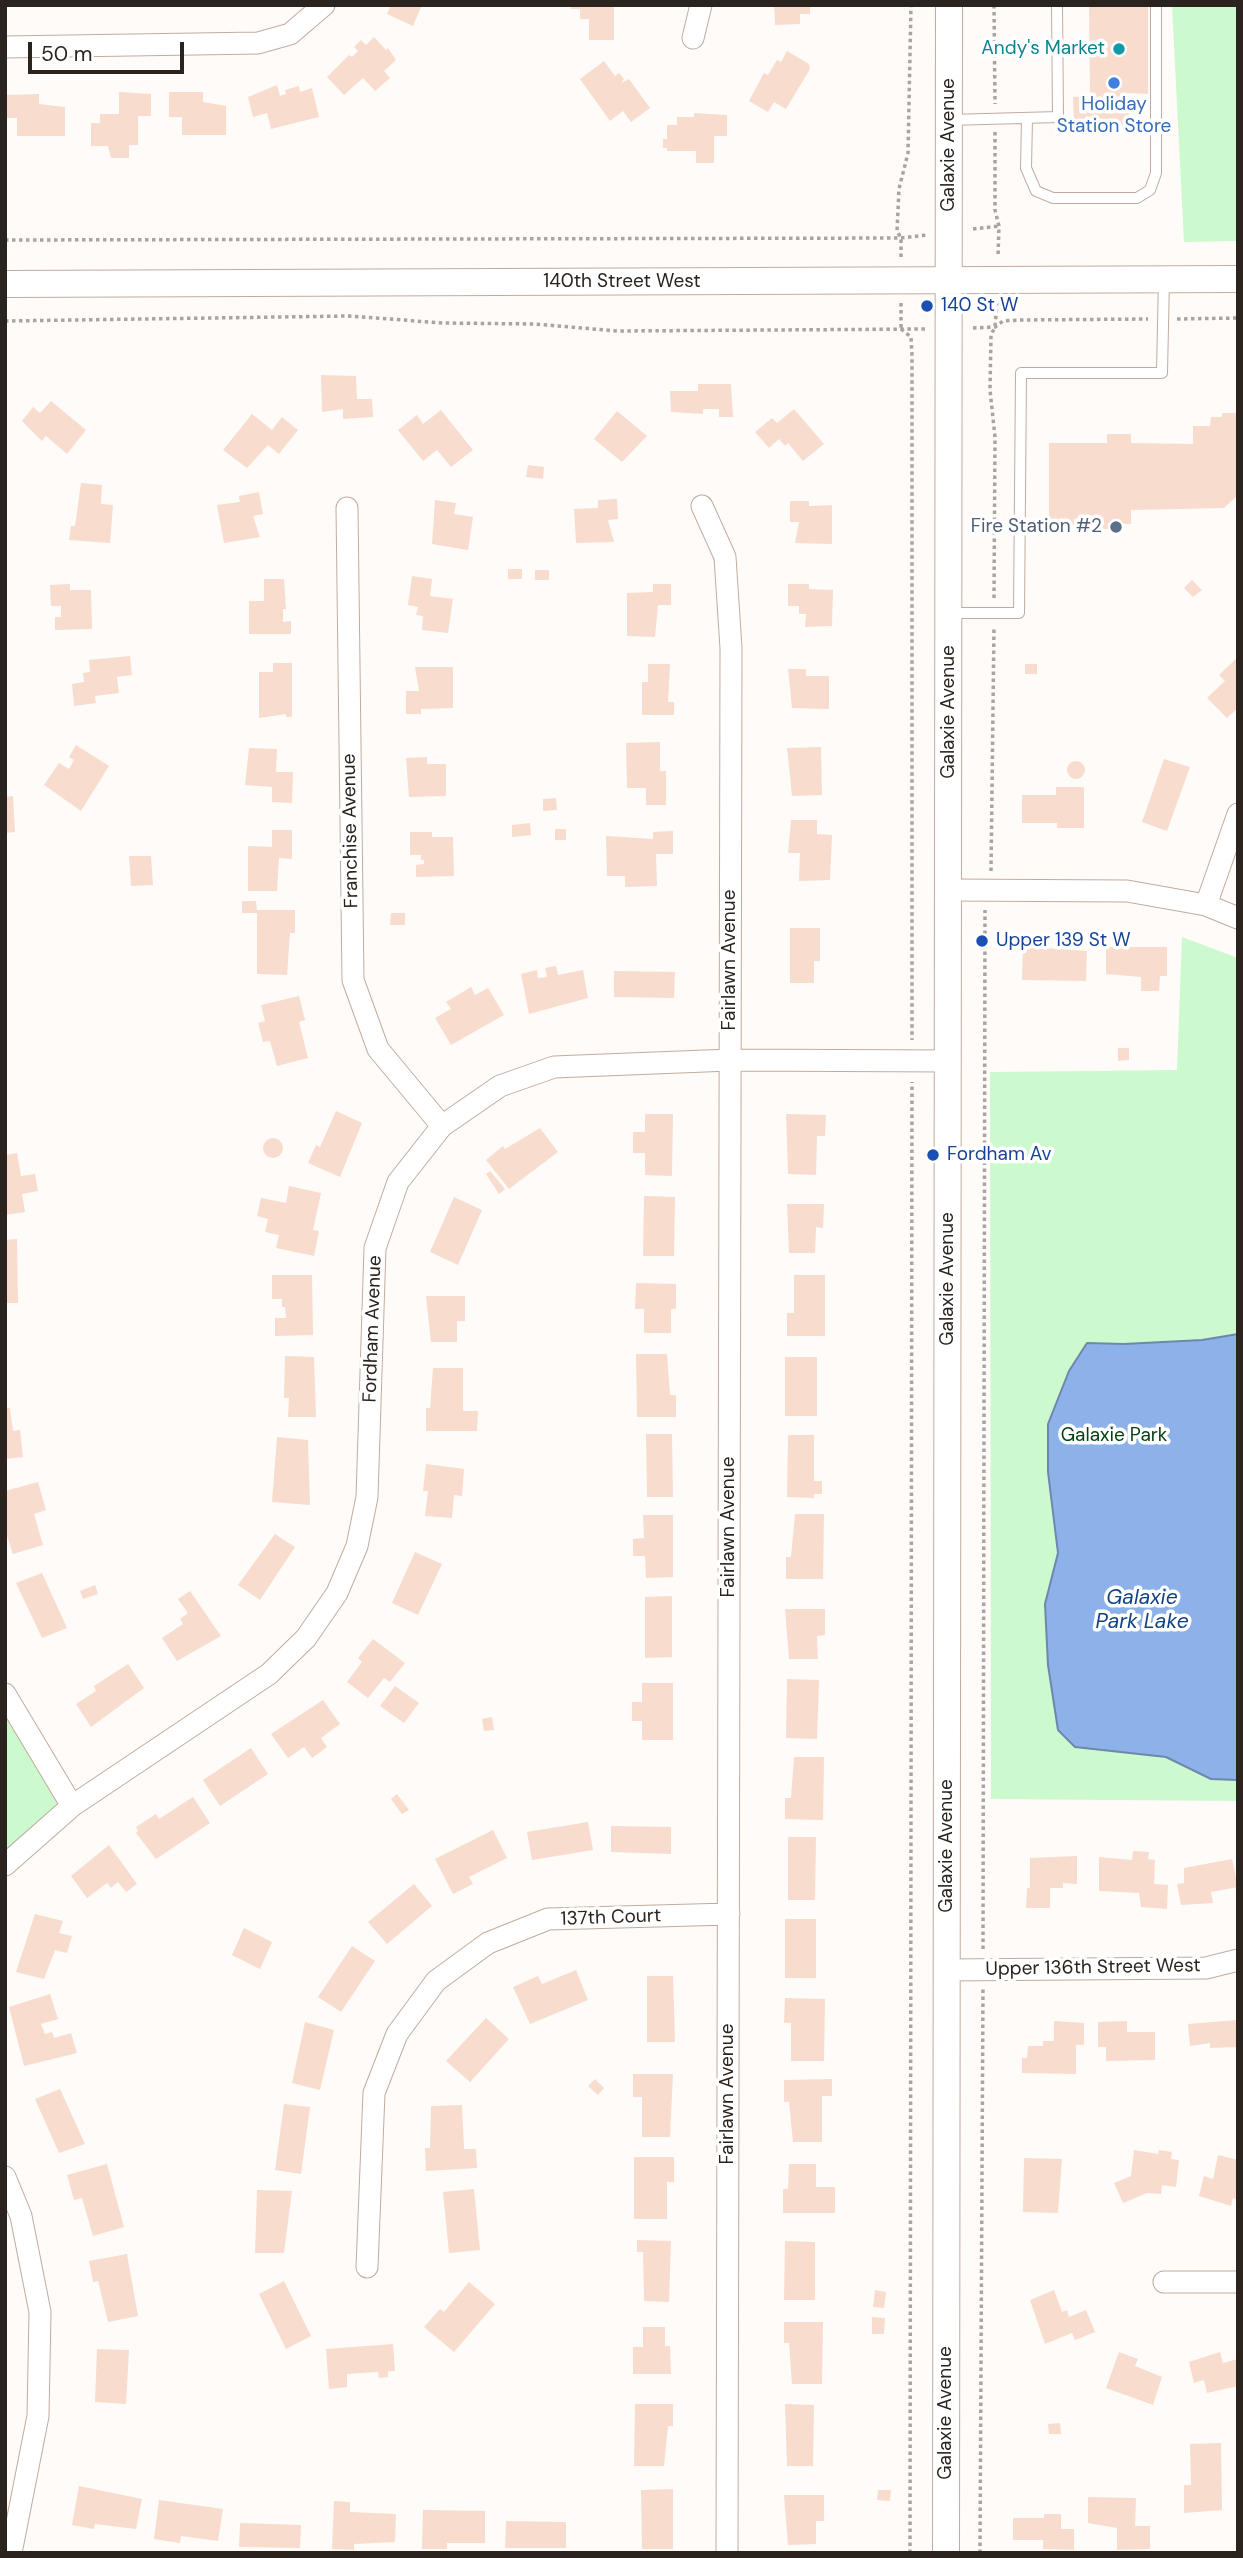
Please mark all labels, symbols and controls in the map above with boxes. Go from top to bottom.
scale bar [32,28,187,72]
place label: Andy's Market [981,38,1105,60]
text: 50 m [41,40,92,68]
marker: Andy's Market [1111,41,1127,57]
marker: Holiday Station Store [1106,75,1122,91]
street label: Galaxie Avenue [938,78,960,212]
place label: Holiday Station Store [1057,94,1171,138]
street label: 140th Street West [543,271,701,293]
place label: 140 St W [941,295,1018,317]
marker: 140 St W [919,298,935,314]
place label: Fire Station #2 [971,516,1102,538]
marker: Fire Station #2 [1108,519,1124,535]
street label: Galaxie Avenue [938,645,960,779]
street label: Franchise Avenue [338,753,364,909]
street label: Fairlawn Avenue [719,890,741,1030]
place label: Upper 139 St W [996,930,1131,952]
marker: Upper 139 St W [974,933,990,949]
place label: Fordham Av [947,1144,1052,1166]
marker: Fordham Av [925,1147,941,1163]
street label: Galaxie Avenue [937,1212,959,1346]
street label: Fordham Avenue [359,1255,387,1403]
park label: Galaxie Park [1061,1425,1167,1447]
street label: Fairlawn Avenue [718,1457,740,1597]
water label: Galaxie Park Lake [1095,1585,1189,1635]
street label: Galaxie Avenue [936,1779,958,1913]
street label: 137th Court [560,1905,662,1931]
street label: Upper 136th Street West [985,1955,1201,1981]
street label: Fairlawn Avenue [717,2024,739,2164]
street label: Galaxie Avenue [935,2346,957,2480]

